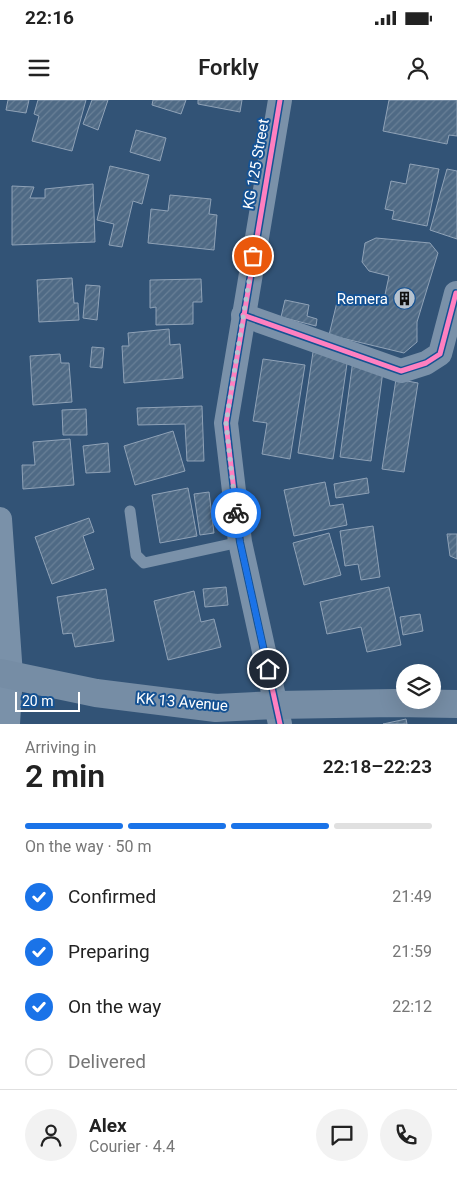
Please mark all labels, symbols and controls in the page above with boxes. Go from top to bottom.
text: 22:16 [25,6,74,29]
icon: menu [25,54,53,82]
icon: person [404,54,432,82]
text: Forkly [198,55,259,80]
street label: KG 125 Street [239,117,273,211]
pin [232,235,274,277]
icon: bag [239,242,267,270]
building icon: Remera [392,287,416,311]
place label: Remera [337,290,388,308]
courier [211,488,261,538]
icon: bike [222,499,250,527]
pin [247,648,289,690]
icon: home [254,655,282,683]
map controls [396,664,441,709]
button: layers [396,664,441,709]
scale bar [15,689,80,712]
street label: KK 13 Avenue [135,689,229,715]
text: 20 m [22,693,54,709]
text: Arriving in [25,738,96,757]
text: 22:18–22:23 [323,755,432,778]
text: 2 min [25,757,105,795]
text: On the way · 50 m [25,837,152,856]
icon: check [25,883,53,911]
text: Confirmed [68,885,156,908]
text: 21:49 [392,887,432,906]
icon: check [25,938,53,966]
text: Preparing [68,940,150,963]
text: 21:59 [392,942,432,961]
icon: check [25,993,53,1021]
text: On the way [68,995,161,1018]
text: 22:12 [392,997,432,1016]
text: Delivered [68,1050,146,1073]
button: person [25,1109,77,1161]
button: chat [316,1109,368,1161]
button: phone [380,1109,432,1161]
text: Alex [89,1114,127,1137]
text: Courier · 4.4 [89,1137,175,1156]

